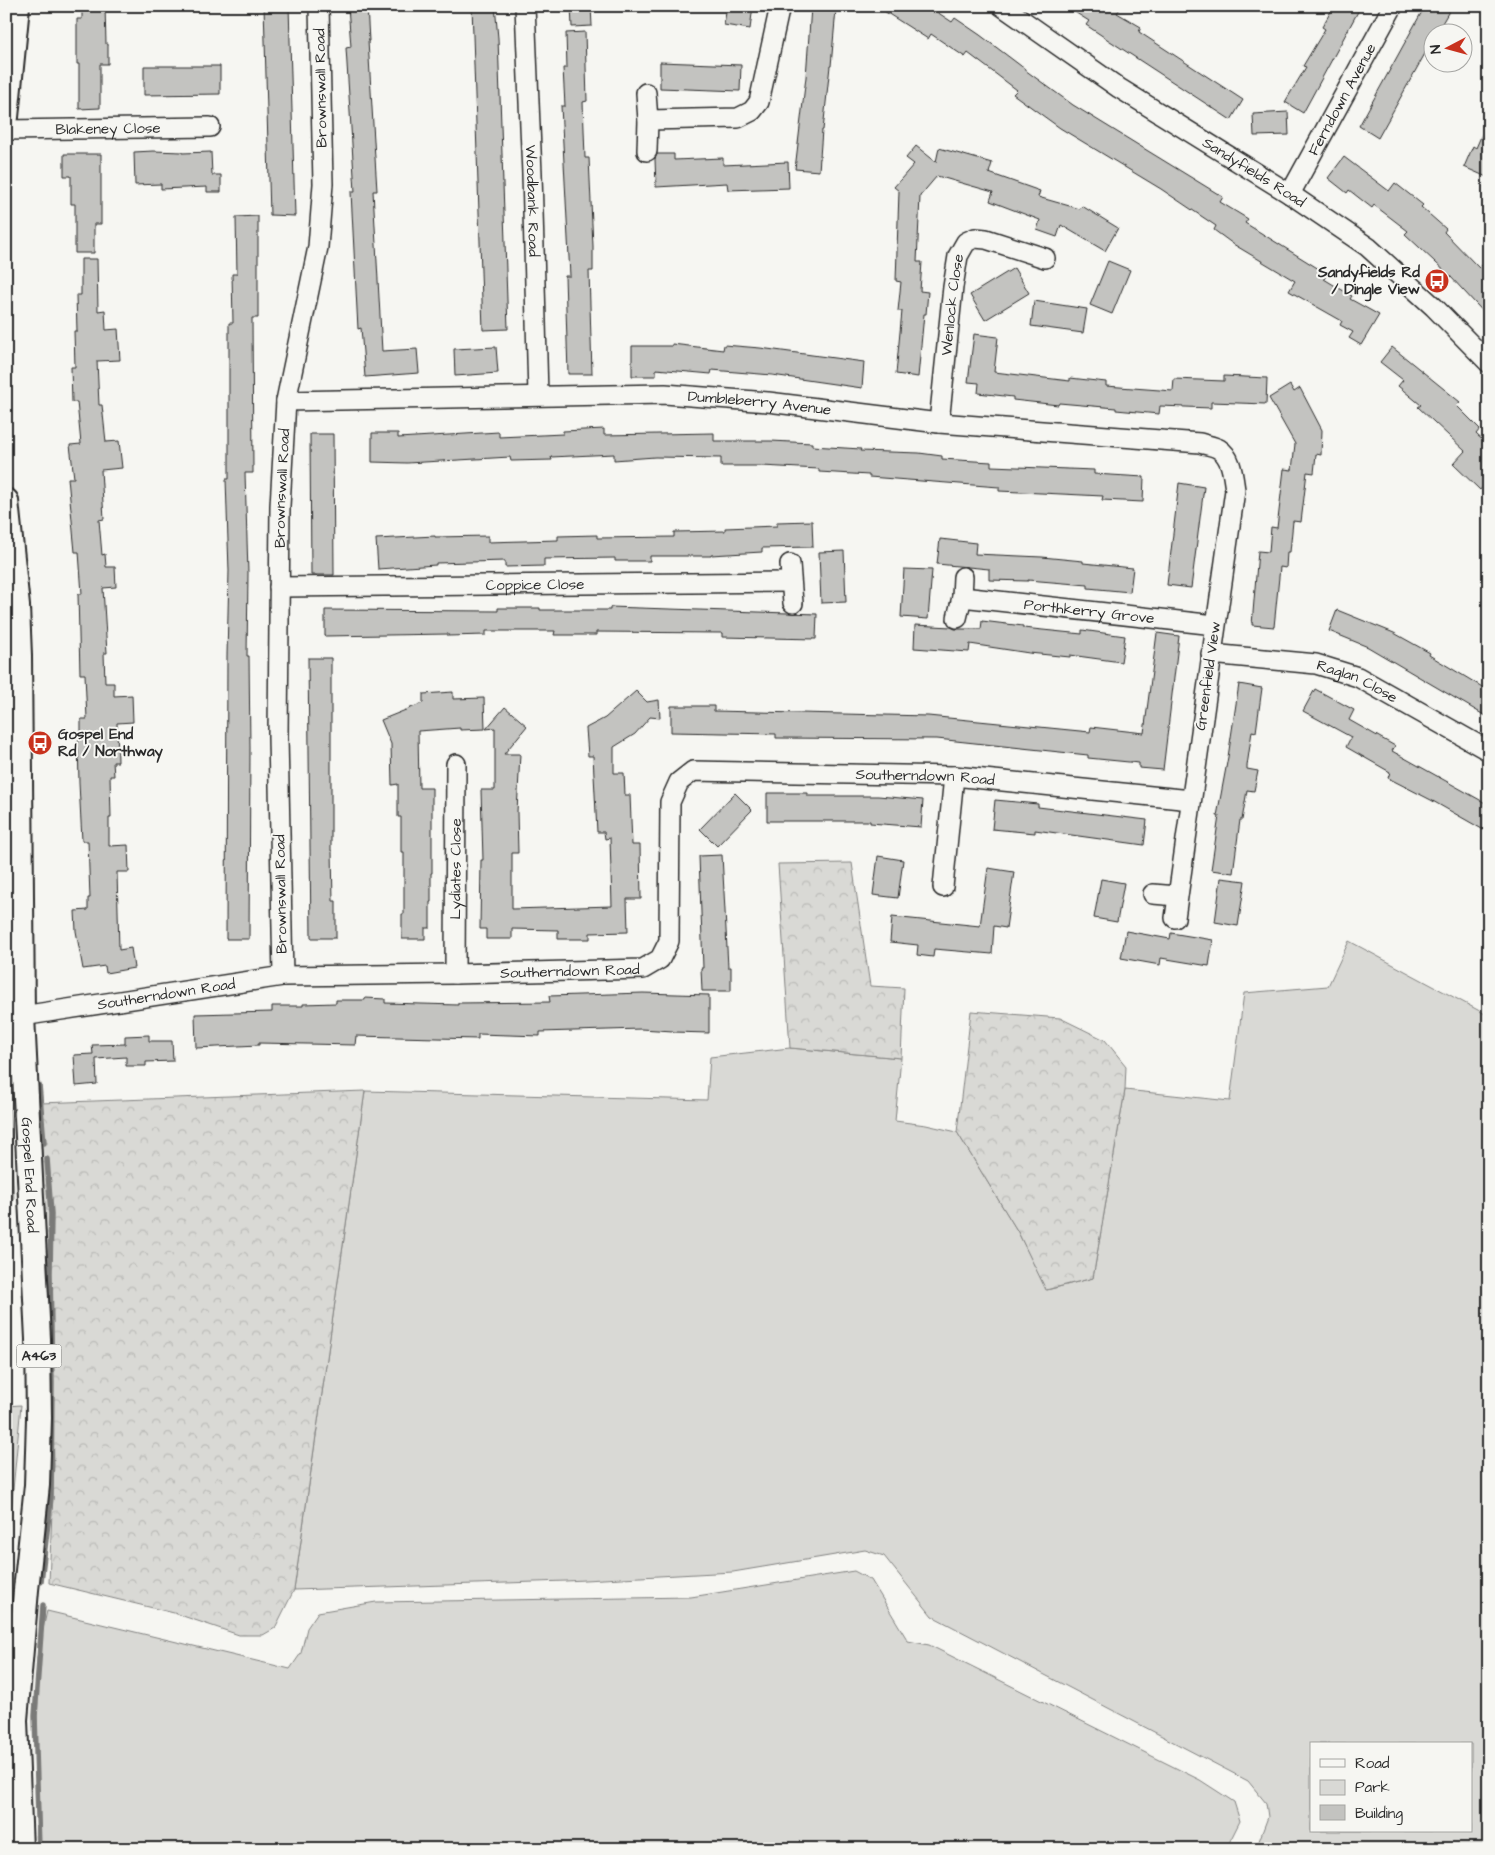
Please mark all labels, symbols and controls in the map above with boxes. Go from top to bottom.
north arrow [1422,22,1472,72]
street label: Brownswall Road [309,28,333,148]
street label: Ferndown Avenue [1303,39,1381,159]
text: N [1426,44,1446,55]
street label: Blakeney Close [55,117,161,140]
street label: Sandyfields Road [1199,132,1310,212]
street label: Woodbank Road [520,144,545,257]
street label: Wenlock Close [936,252,969,357]
place label: Sandyfields Rd / Dingle View [1317,262,1420,302]
bus stop icon: Sandyfields Rd / Dingle View [1424,268,1450,294]
street label: Dumbleberry Avenue [687,385,832,420]
street label: Brownswall Road [269,428,295,548]
street label: Coppice Close [485,574,584,595]
street label: Porthkerry Grove [1023,593,1155,629]
street label: Greenfield View [1190,620,1226,732]
street label: Raglan Close [1314,654,1401,708]
place label: Gospel End Rd / Northway [58,724,164,763]
bus stop icon: Gospel End Rd / Northway [27,730,53,756]
street label: Southerndown Road [855,764,996,791]
street label: Lydiates Close [445,818,467,920]
street label: Brownswall Road [269,834,293,954]
street label: Southerndown Road [500,959,640,983]
street label: Southerndown Road [96,973,237,1015]
street label: Gospel End Road [17,1117,43,1234]
road number: A463 [16,1344,62,1368]
legend [1310,1742,1472,1832]
text: Road [1355,1753,1390,1774]
text: Park [1355,1777,1390,1798]
text: Building [1355,1803,1403,1825]

